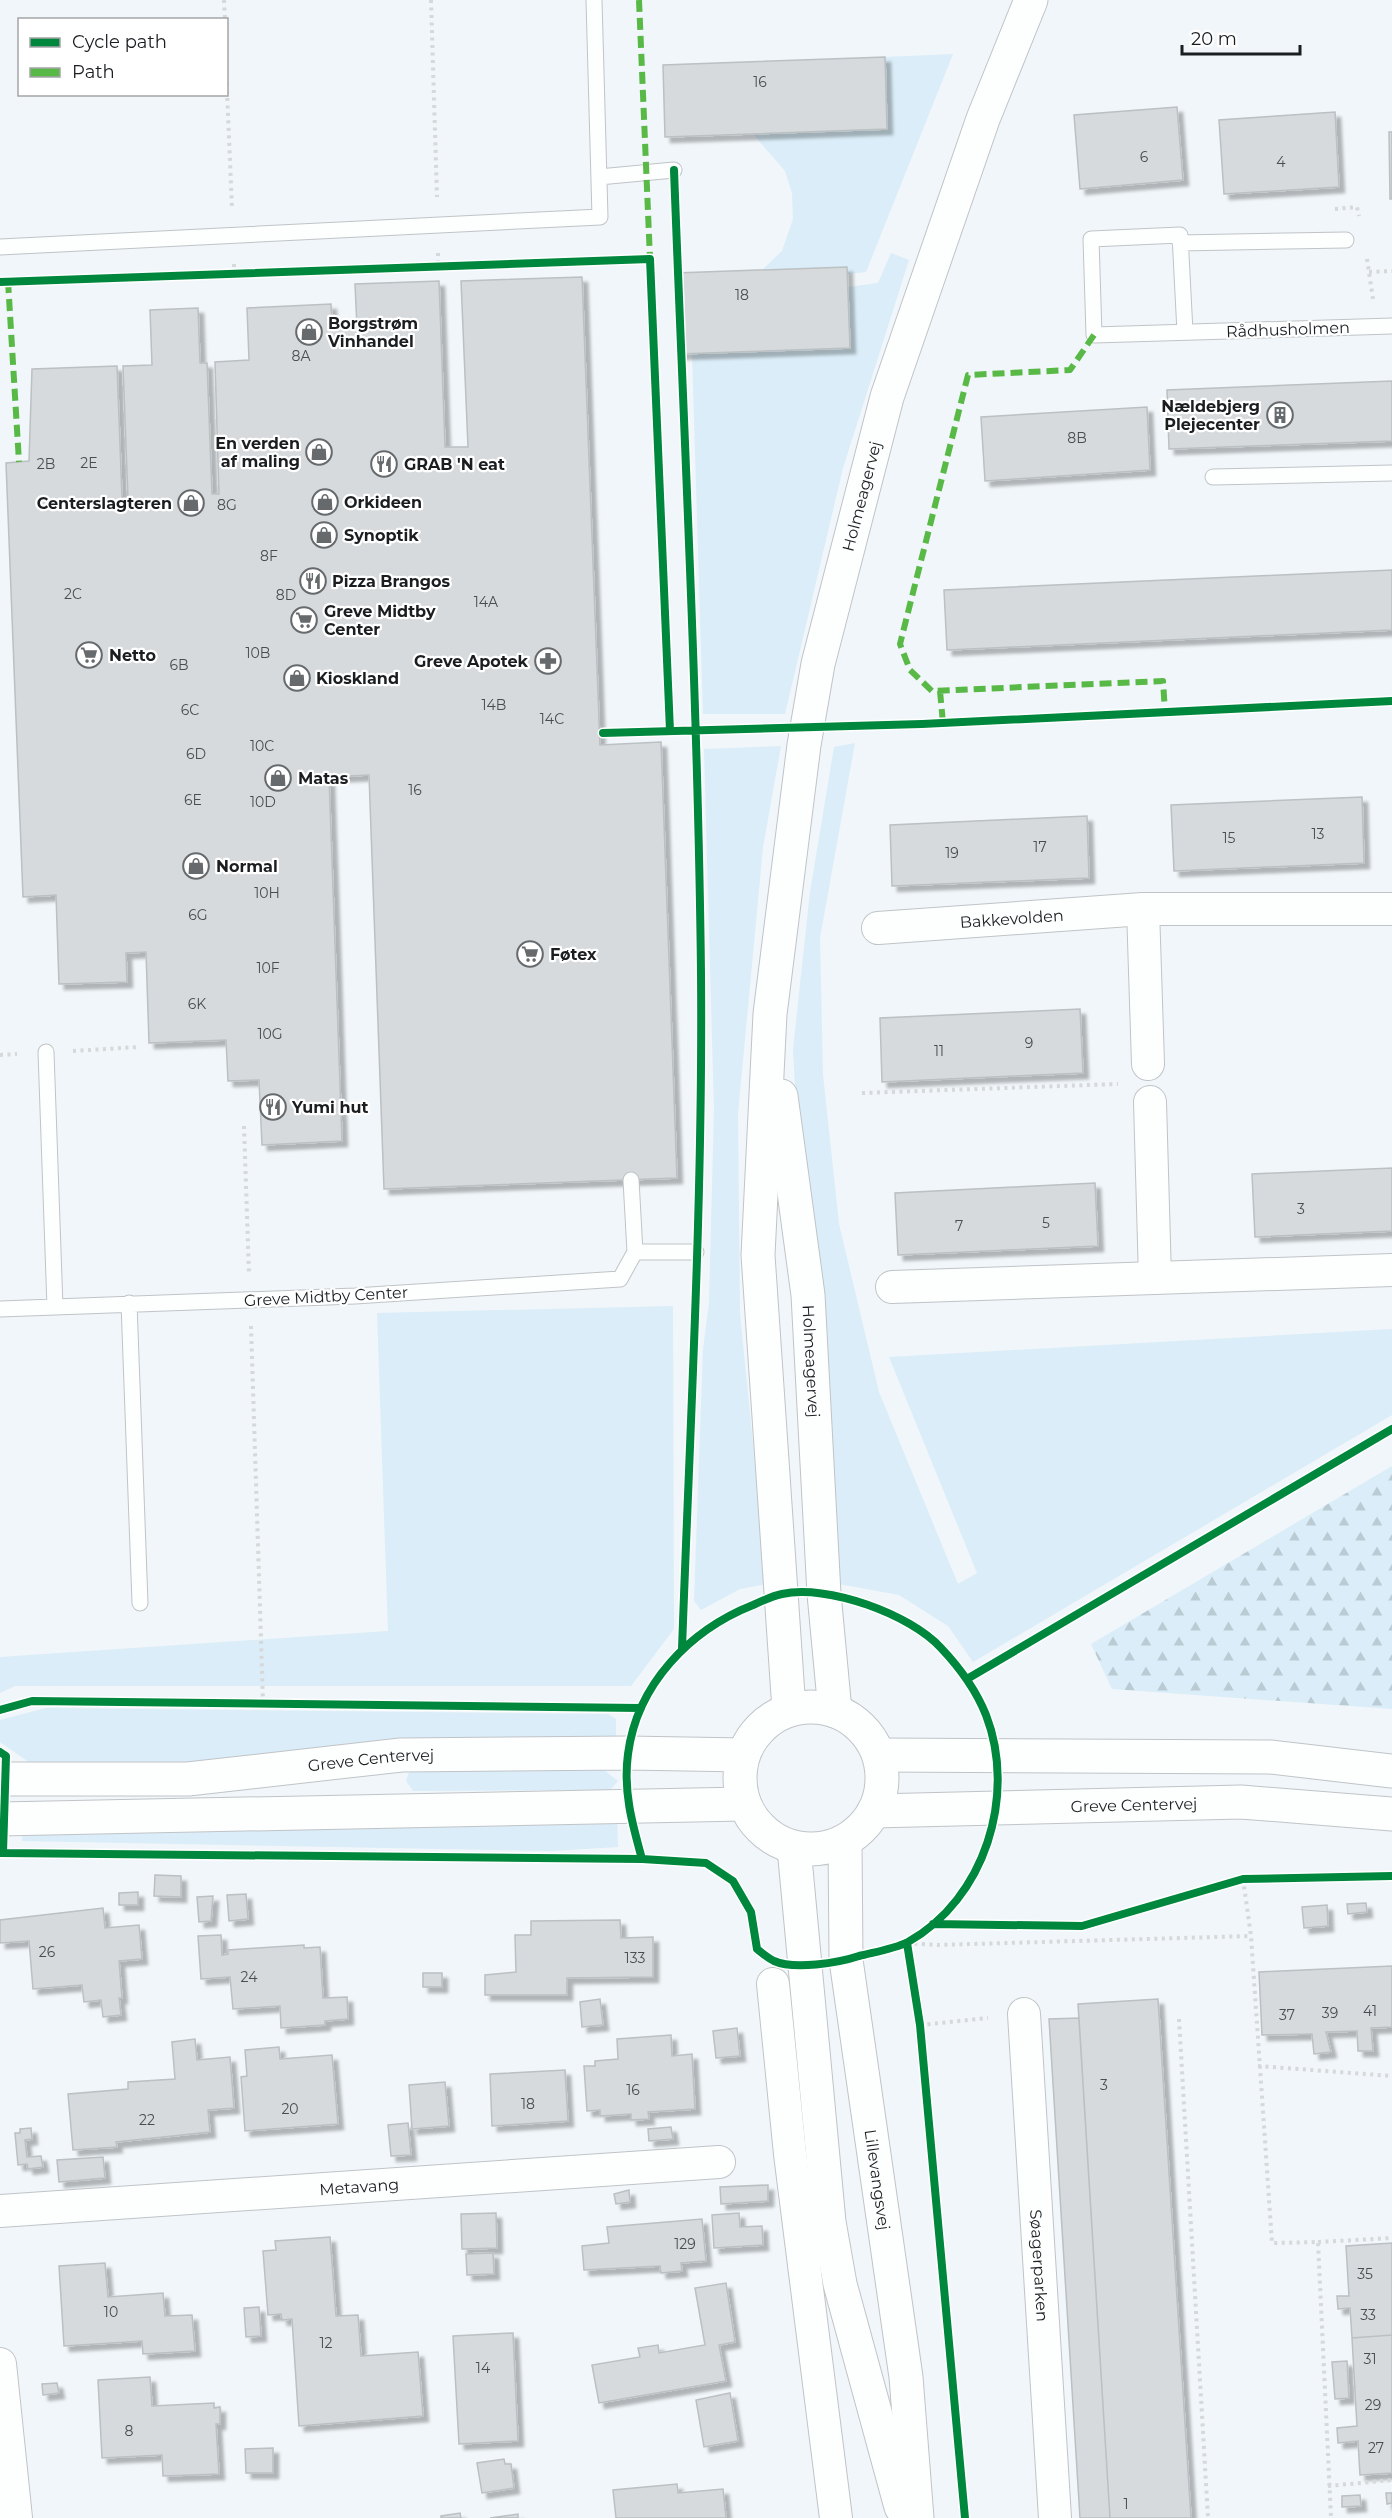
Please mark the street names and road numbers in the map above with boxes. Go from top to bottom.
street label: Rådhusholmen [1226,318,1350,341]
street label: Holmeagervej [839,439,885,553]
street label: Bakkevolden [959,906,1064,932]
street label: Greve Midtby Center [243,1283,409,1310]
street label: Holmeagervej [799,1304,824,1418]
street label: Greve Centervej [307,1746,434,1775]
street label: Greve Centervej [1070,1794,1198,1816]
street label: Lillevangsvej [860,2128,894,2231]
street label: Metavang [319,2175,400,2199]
street label: Søagerparken [1026,2209,1052,2322]

